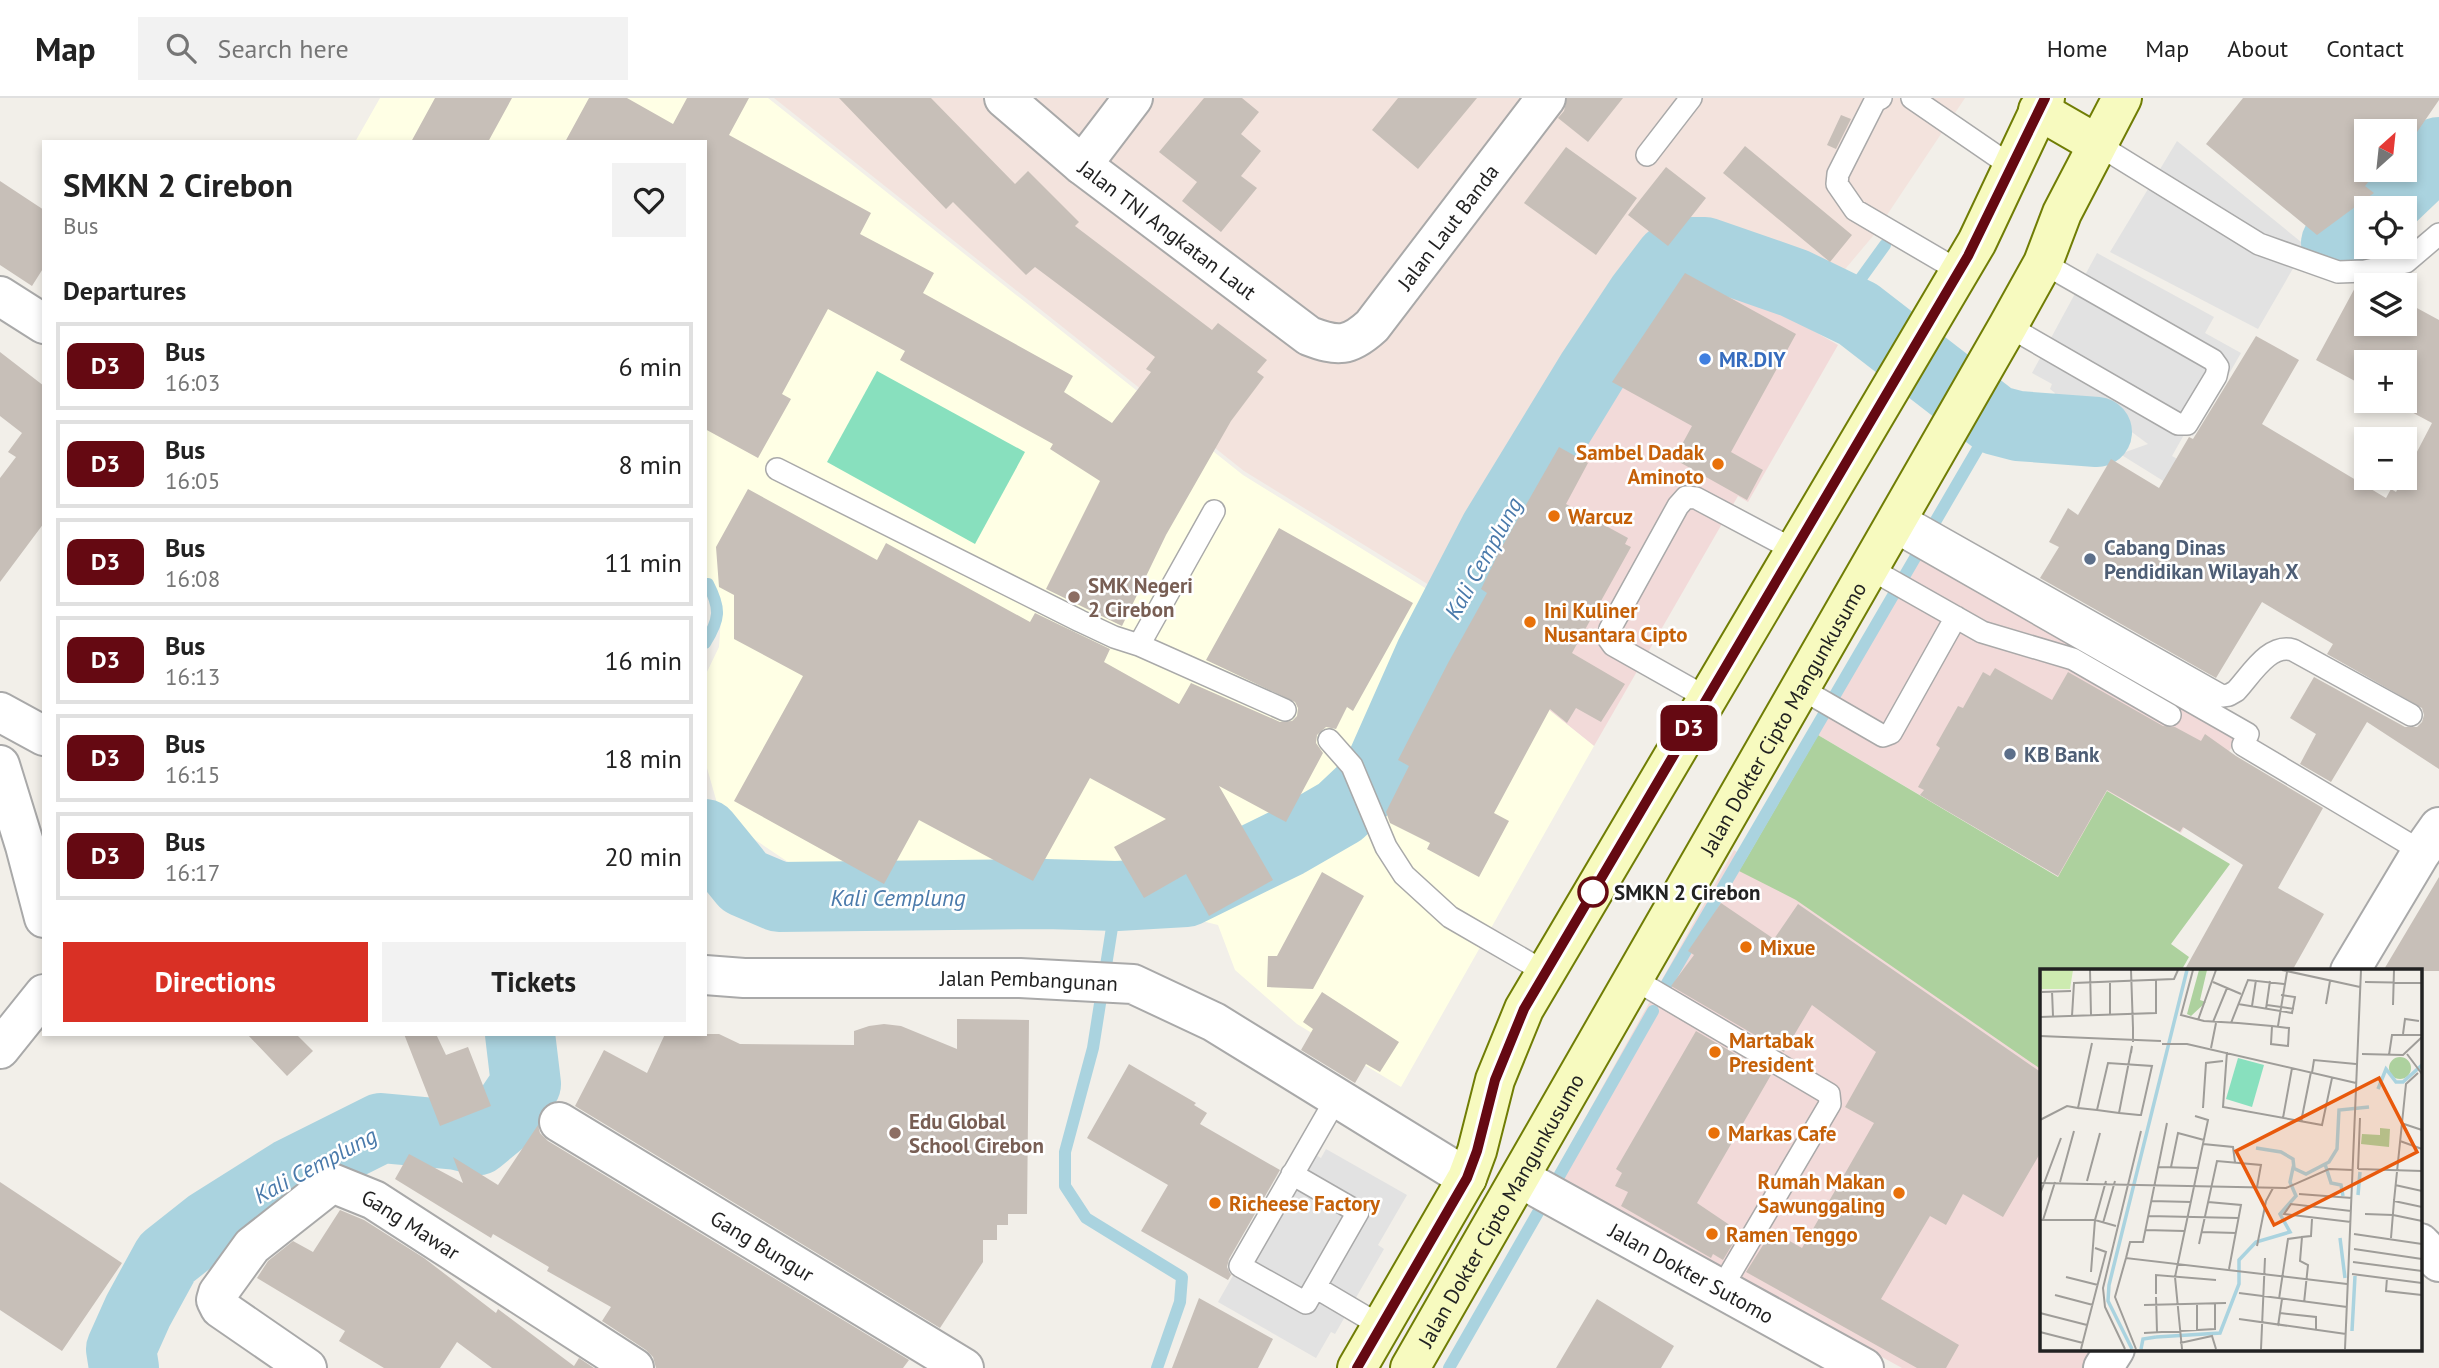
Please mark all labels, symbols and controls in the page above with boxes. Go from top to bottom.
search box [138,17,628,80]
text: Map [35,27,96,70]
icon: search [162,29,200,67]
text: Search here [218,32,349,65]
text: Home [2047,33,2107,64]
text: Map [2145,33,2189,64]
text: About [2227,33,2288,64]
text: Contact [2326,33,2404,64]
north arrow [2354,119,2417,182]
map controls [2354,119,2417,490]
street label: Jalan TNI Angkatan Laut [1072,153,1262,305]
street label: Jalan Laut Banda [1391,159,1504,296]
text: SMKN 2 Cirebon [63,163,293,206]
button: heart [612,163,686,237]
button: locate [2354,196,2417,259]
text: Bus [63,211,99,240]
button: layers [2354,273,2417,336]
text: Departures [63,274,186,307]
text: Bus [165,335,205,368]
place label: MR.DIY [1719,346,1786,373]
text: D3 [91,350,120,381]
text: 6 min [619,350,682,383]
button: + [2354,350,2417,413]
marker: MR.DIY [1697,351,1713,367]
text: 16:03 [165,368,220,397]
button: − [2354,427,2417,490]
text: Bus [165,433,205,466]
place label: Sambel Dadak Aminoto [1576,439,1705,490]
text: D3 [91,448,120,479]
text: 8 min [619,448,682,481]
marker: Sambel Dadak Aminoto [1710,456,1726,472]
text: 16:05 [165,466,220,495]
water label: Kali Cemplung [1438,492,1529,624]
place label: Warcuz [1568,503,1633,530]
marker: Warcuz [1546,508,1562,524]
text: Bus [165,531,205,564]
place label: Cabang Dinas Pendidikan Wilayah X [2104,534,2299,585]
text: D3 [91,546,120,577]
text: 11 min [604,546,682,579]
marker: Cabang Dinas Pendidikan Wilayah X [2082,551,2098,567]
text: 16:08 [165,564,220,593]
place label: SMK Negeri 2 Cirebon [1088,572,1193,623]
street label: Jalan Dokter Cipto Mangunkusumo [1693,577,1872,861]
marker: SMK Negeri 2 Cirebon [1066,589,1082,605]
place label: Ini Kuliner Nusantara Cipto [1544,597,1688,648]
marker: Ini Kuliner Nusantara Cipto [1522,614,1538,630]
text: Bus [165,629,205,662]
text: D3 [91,644,120,675]
text: 16 min [604,644,682,677]
text: 16:13 [165,662,220,691]
line badge: D3 [1658,705,1720,751]
text: D3 [1674,712,1704,743]
text: Bus [165,727,205,760]
place label: KB Bank [2024,741,2100,768]
text: D3 [91,742,120,773]
text: 18 min [604,742,682,775]
marker: KB Bank [2002,746,2018,762]
text: 16:15 [165,760,220,789]
text: Bus [165,825,205,858]
text: D3 [91,840,120,871]
text: 20 min [604,840,682,873]
text: 16:17 [165,858,220,887]
marker: SMKN 2 Cirebon [1578,877,1608,907]
place label: SMKN 2 Cirebon [1614,879,1760,906]
water label: Kali Cemplung [830,883,966,912]
place label: Mixue [1760,934,1815,961]
marker: Mixue [1738,939,1754,955]
button: Directions [63,942,368,1022]
button: Tickets [382,942,686,1022]
street label: Jalan Pembangunan [939,964,1119,997]
inset map [2040,969,2422,1350]
place label: Martabak President [1729,1027,1815,1078]
marker: Martabak President [1707,1044,1723,1060]
street label: Jalan Dokter Cipto Mangunkusumo [1411,1069,1590,1353]
place label: Edu Global School Cirebon [909,1108,1044,1159]
water label: Kali Cemplung [248,1120,382,1210]
place label: Markas Cafe [1728,1120,1836,1147]
marker: Edu Global School Cirebon [887,1125,903,1141]
marker: Markas Cafe [1706,1125,1722,1141]
place label: Rumah Makan Sawunggaling [1758,1168,1885,1219]
street label: Gang Mawar [358,1183,465,1266]
marker: Rumah Makan Sawunggaling [1891,1185,1907,1201]
place label: Richeese Factory [1229,1190,1381,1217]
marker: Richeese Factory [1207,1195,1223,1211]
street label: Gang Bungur [706,1204,819,1287]
street label: Jalan Dokter Sutomo [1603,1216,1779,1329]
place label: Ramen Tenggo [1726,1221,1858,1248]
marker: Ramen Tenggo [1704,1226,1720,1242]

